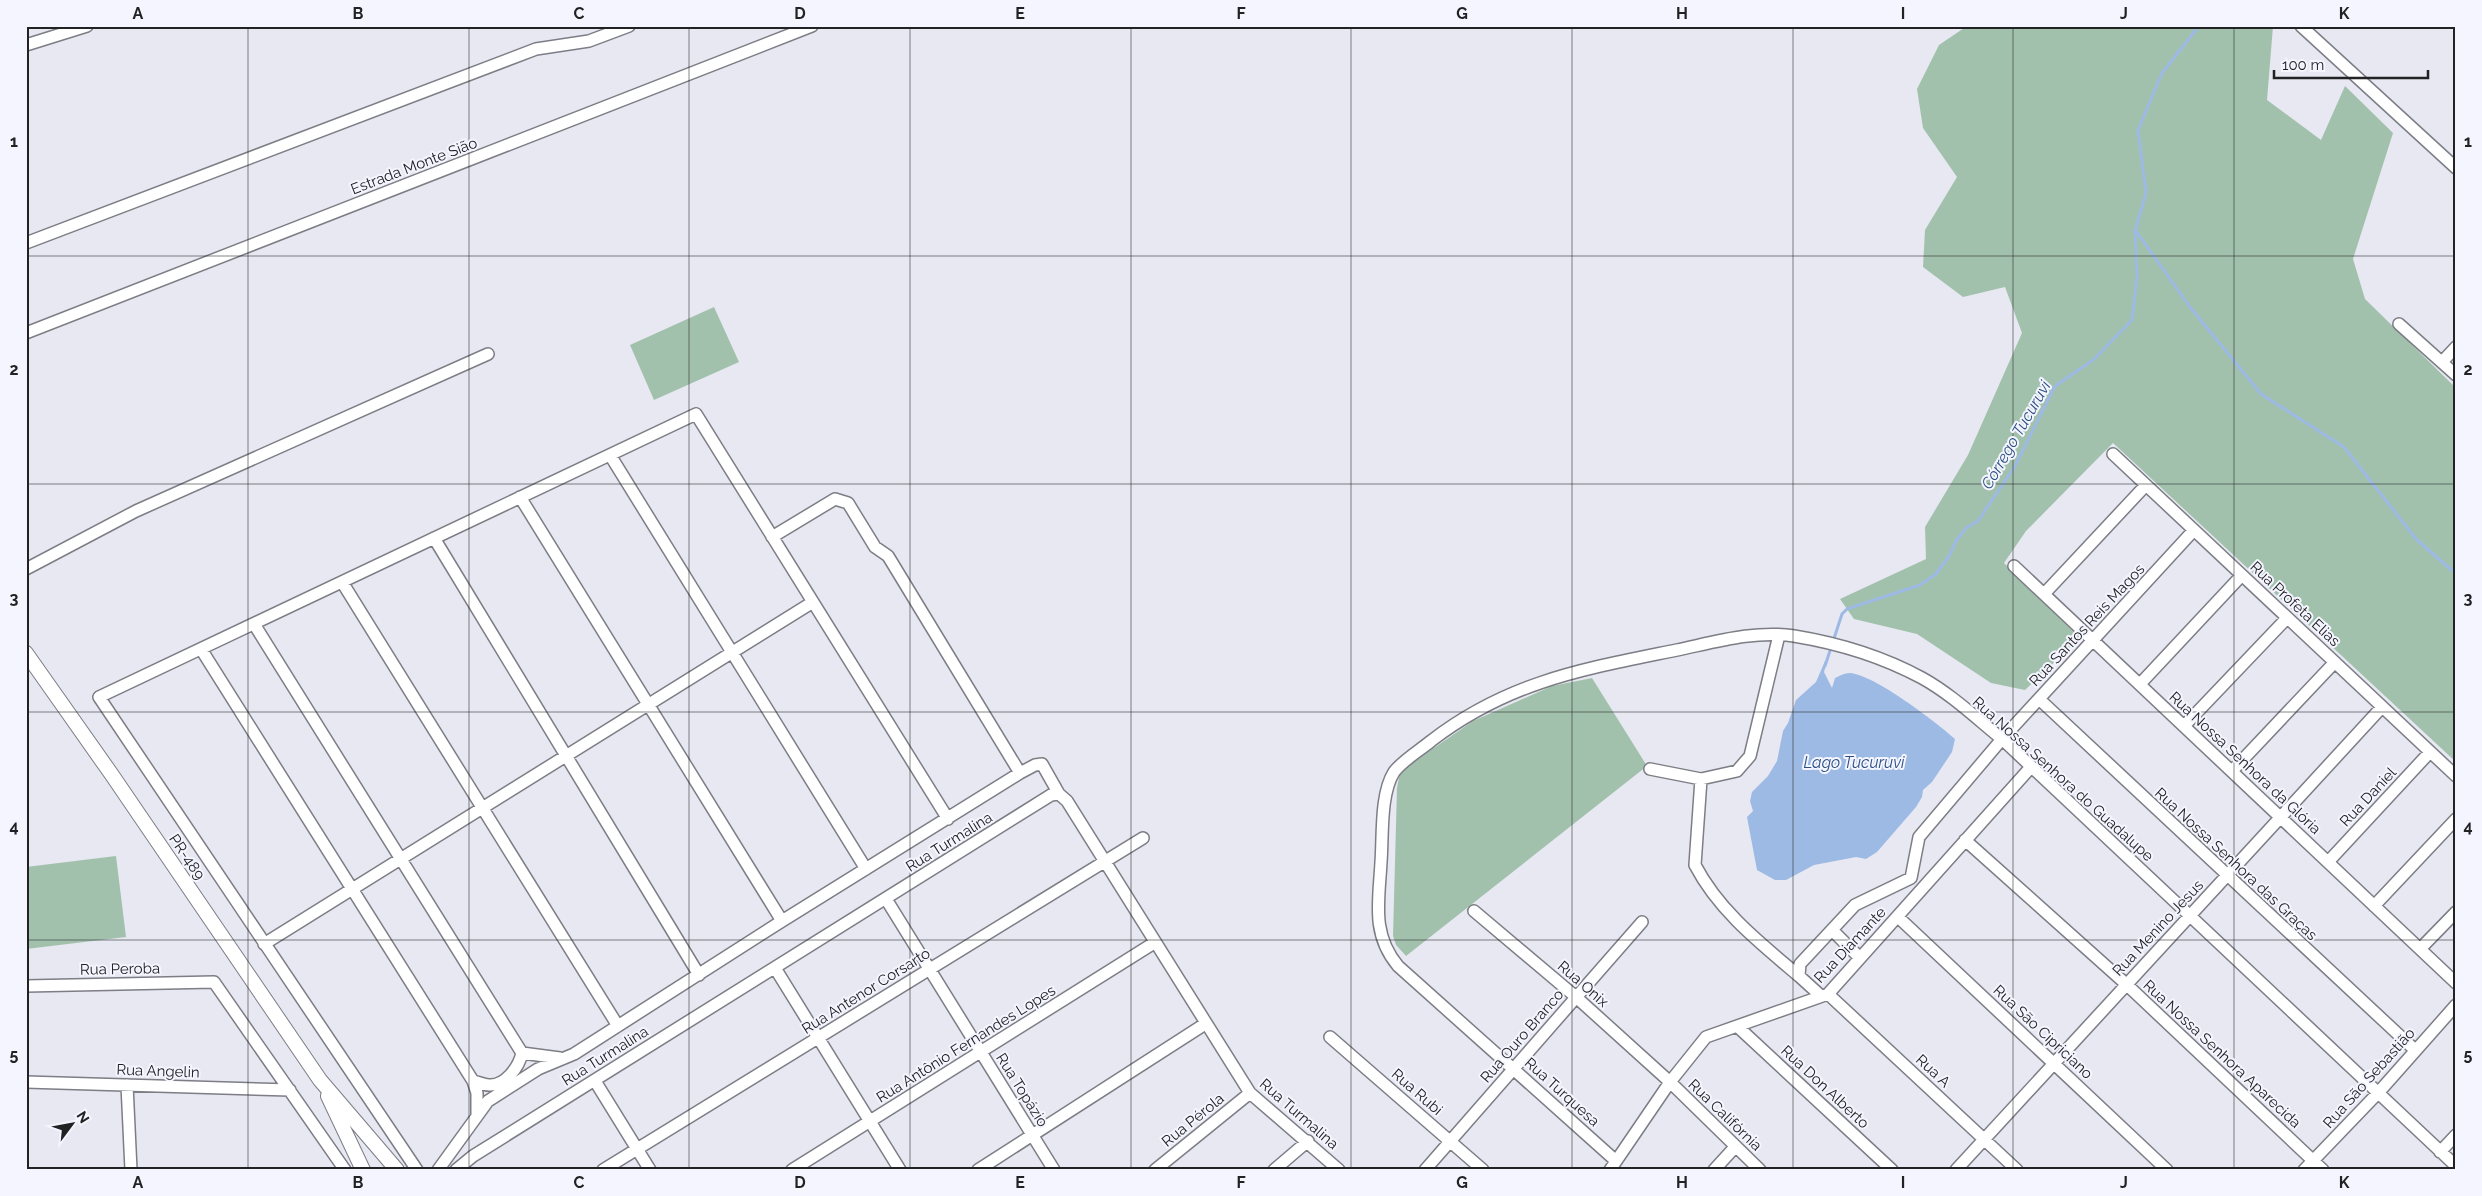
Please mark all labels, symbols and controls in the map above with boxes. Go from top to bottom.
text: A [133,4,144,23]
text: B [353,4,364,23]
text: C [574,4,585,23]
text: D [794,4,806,23]
text: E [1015,4,1025,23]
text: F [1236,4,1246,23]
text: G [1456,4,1468,23]
text: H [1676,4,1688,23]
text: I [1901,4,1905,23]
text: J [2120,4,2128,23]
text: K [2339,4,2350,23]
scale bar [2274,48,2428,80]
text: 100 m [2282,56,2324,74]
text: 1 [10,132,18,151]
text: 1 [2464,132,2472,151]
street label: Estrada Monte Sião [348,134,480,198]
text: 2 [9,360,19,379]
text: 2 [2463,360,2473,379]
water label: Córrego Tucuruvi [1977,377,2055,492]
street label: Rua Profeta Elias [2246,558,2344,650]
street label: Rua Santos Reis Magos [2026,560,2148,690]
text: 3 [10,589,19,608]
text: 3 [2464,589,2473,608]
street label: Rua Nossa Senhora da Glória [2165,688,2325,838]
street label: Rua Nossa Senhora do Guadalupe [1969,693,2157,865]
water label: Lago Tucuruvi [1804,753,1905,772]
street label: Rua Daniel [2336,763,2401,830]
street label: Rua Nossa Senhora das Graças [2151,784,2321,944]
street label: Rua Turmalina [902,808,996,876]
text: 4 [9,817,19,836]
text: 4 [2463,817,2473,836]
street label: PR-489 [165,831,209,883]
street label: Rua Menino Jesus [2109,876,2207,980]
street label: Rua Diamante [1810,903,1890,987]
street label: Rua Antenor Corsarto [798,944,934,1038]
street label: Rua Onix [1554,957,1612,1011]
street label: Rua Peroba [80,959,160,979]
street label: Rua Nossa Senhora Aparecida [2139,976,2305,1132]
street label: Rua Antônio Fernandes Lopes [873,981,1059,1107]
street label: Rua São Cipriciano [1990,981,2096,1083]
street label: Rua Ouro Branco [1477,986,1567,1086]
street label: Rua Turmalina [558,1022,652,1090]
street label: Rua São Sebastião [2319,1024,2419,1132]
street label: Rua Don Alberto [1777,1042,1873,1132]
text: 5 [10,1045,19,1064]
text: 5 [2464,1045,2473,1064]
street label: Rua Topázio [992,1050,1052,1130]
street label: Rua A [1912,1051,1954,1091]
street label: Rua Turquesa [1521,1054,1603,1130]
street label: Rua Angelin [116,1061,200,1081]
street label: Rua Rubi [1388,1065,1446,1119]
street label: Rua Turmalina [1256,1075,1342,1153]
street label: Rua Califórnia [1684,1075,1766,1155]
street label: Rua Pérola [1158,1089,1228,1151]
north arrow [48,1098,98,1148]
text: N [73,1108,93,1126]
text: A [133,1173,144,1192]
text: B [353,1173,364,1192]
text: C [574,1173,585,1192]
text: D [794,1173,806,1192]
text: E [1015,1173,1025,1192]
text: F [1236,1173,1246,1192]
text: G [1456,1173,1468,1192]
text: H [1676,1173,1688,1192]
text: I [1901,1173,1905,1192]
text: J [2120,1173,2128,1192]
text: K [2339,1173,2350,1192]

